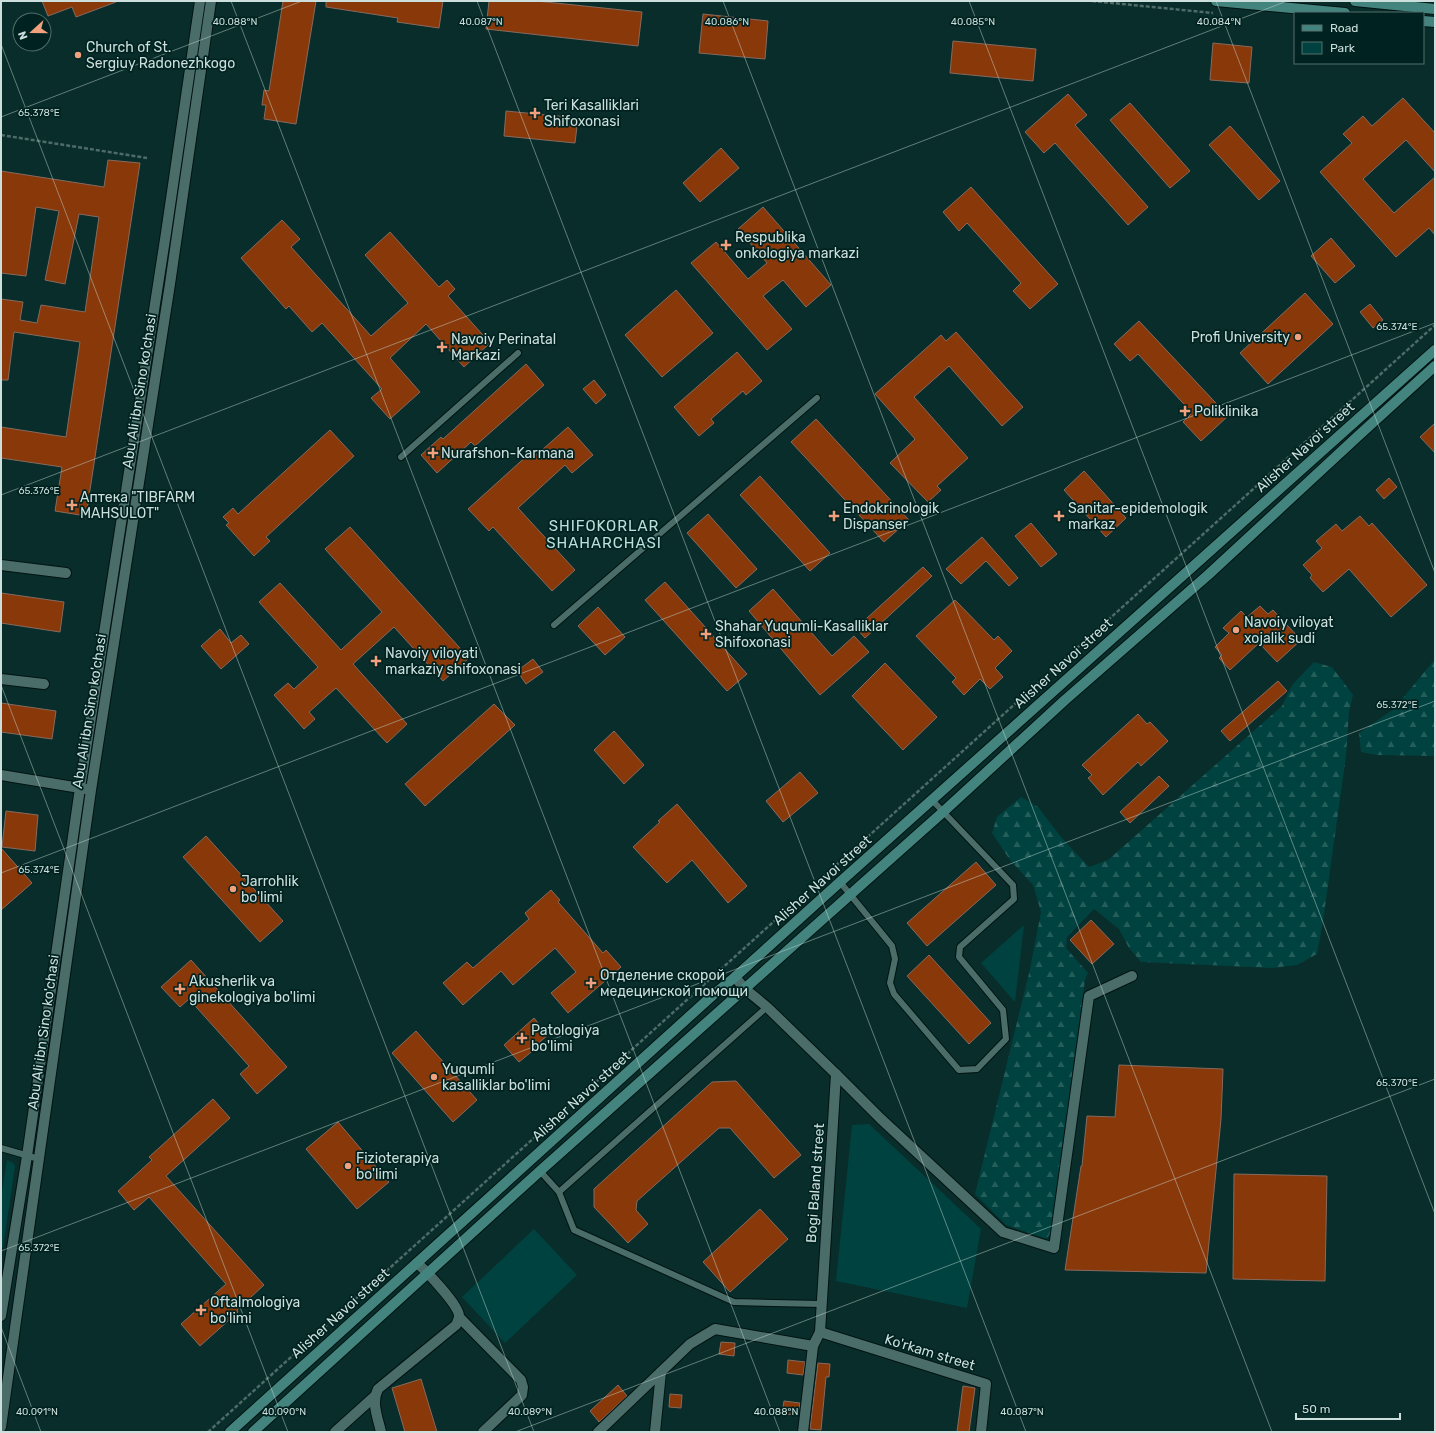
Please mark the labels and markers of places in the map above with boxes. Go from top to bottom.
place label: Church of St. Sergiuy Radonezhkogo [86,39,235,72]
marker: Church of St. Sergiuy Radonezhkogo [73,50,83,60]
place label: Teri Kasalliklari Shifoxonasi [544,97,639,130]
marker: Teri Kasalliklari Shifoxonasi [529,107,541,119]
place label: Respublika onkologiya markazi [735,229,859,262]
marker: Respublika onkologiya markazi [720,239,732,251]
place label: Profi University [1191,329,1290,346]
place label: Navoiy Perinatal Markazi [451,331,556,364]
marker: Profi University [1293,332,1303,342]
marker: Navoiy Perinatal Markazi [436,341,448,353]
place label: Poliklinika [1194,403,1258,420]
marker: Poliklinika [1179,405,1191,417]
place label: Nurafshon-Karmana [441,445,574,462]
marker: Nurafshon-Karmana [428,448,438,458]
place label: Аптека "TIBFARM MAHSULOT" [80,489,195,522]
marker: Аптека "TIBFARM MAHSULOT" [67,500,77,510]
place label: Endokrinologik Dispanser [843,500,940,533]
place label: Sanitar-epidemologik markaz [1068,500,1208,533]
marker: Endokrinologik Dispanser [828,510,840,522]
marker: Sanitar-epidemologik markaz [1053,510,1065,522]
place label: Navoiy viloyat xojalik sudi [1244,614,1334,647]
place label: Shahar Yuqumli-Kasalliklar Shifoxonasi [715,618,889,651]
marker: Navoiy viloyat xojalik sudi [1231,625,1241,635]
marker: Shahar Yuqumli-Kasalliklar Shifoxonasi [700,628,712,640]
place label: Navoiy viloyati markaziy shifoxonasi [385,645,521,678]
marker: Navoiy viloyati markaziy shifoxonasi [370,655,382,667]
place label: Jarrohlik bo'limi [241,873,299,906]
marker: Jarrohlik bo'limi [228,884,238,894]
place label: Отделение скорой медецинской помощи [600,967,748,1000]
place label: Akusherlik va ginekologiya bo'limi [189,973,315,1006]
marker: Отделение скорой медецинской помощи [585,977,597,989]
marker: Akusherlik va ginekologiya bo'limi [174,983,186,995]
place label: Patologiya bo'limi [531,1022,599,1055]
marker: Patologiya bo'limi [516,1032,528,1044]
place label: Yuqumli kasalliklar bo'limi [442,1061,550,1094]
marker: Yuqumli kasalliklar bo'limi [429,1072,439,1082]
place label: Fizioterapiya bo'limi [356,1150,439,1183]
marker: Fizioterapiya bo'limi [343,1161,353,1171]
place label: Oftalmologiya bo'limi [210,1294,300,1327]
marker: Oftalmologiya bo'limi [195,1304,207,1316]

